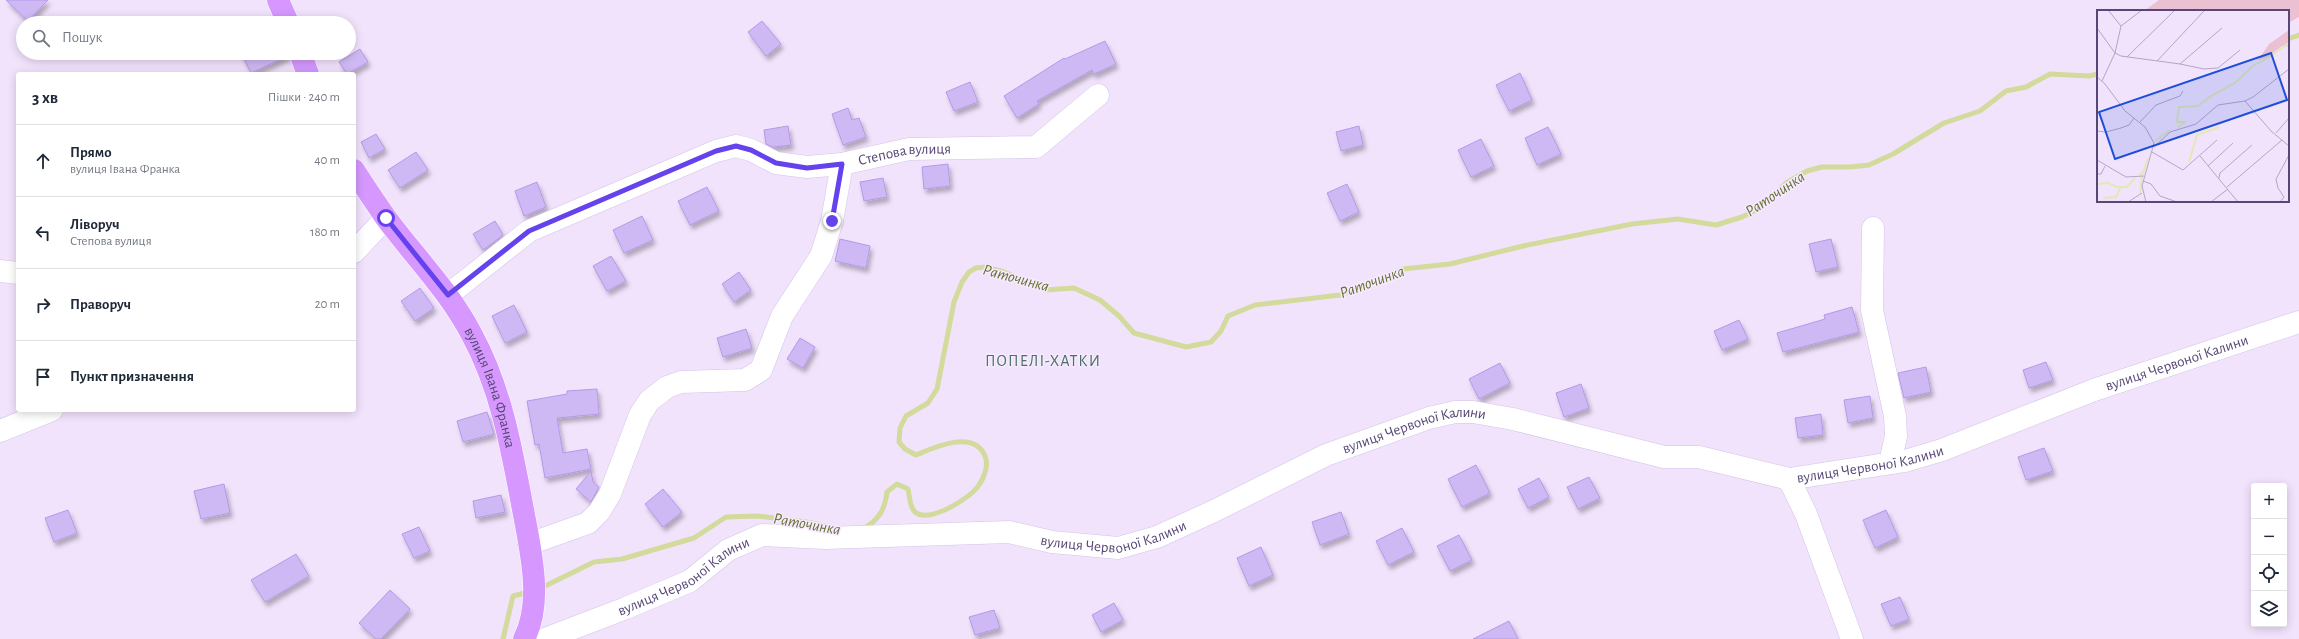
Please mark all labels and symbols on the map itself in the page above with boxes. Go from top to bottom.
inset map [2097,10,2289,202]
street label: Степова вулиця [857,141,951,168]
water label: Раточинка [1742,168,1808,220]
route start [377,209,395,227]
route end [823,212,841,230]
water label: Раточинка [981,262,1051,295]
water label: Раточинка [1337,263,1407,301]
street label: вулиця Івана Франка [462,325,518,449]
street label: вулиця Червоної Калини [2103,332,2250,393]
district label: ПОПЕЛІ-ХАТКИ [985,353,1101,369]
street label: вулиця Червоної Калини [1340,404,1487,456]
street label: вулиця Червоної Калини [1796,442,1945,485]
water label: Раточинка [772,510,842,538]
street label: вулиця Червоної Калини [1039,517,1189,556]
street label: вулиця Червоної Калини [615,534,752,618]

